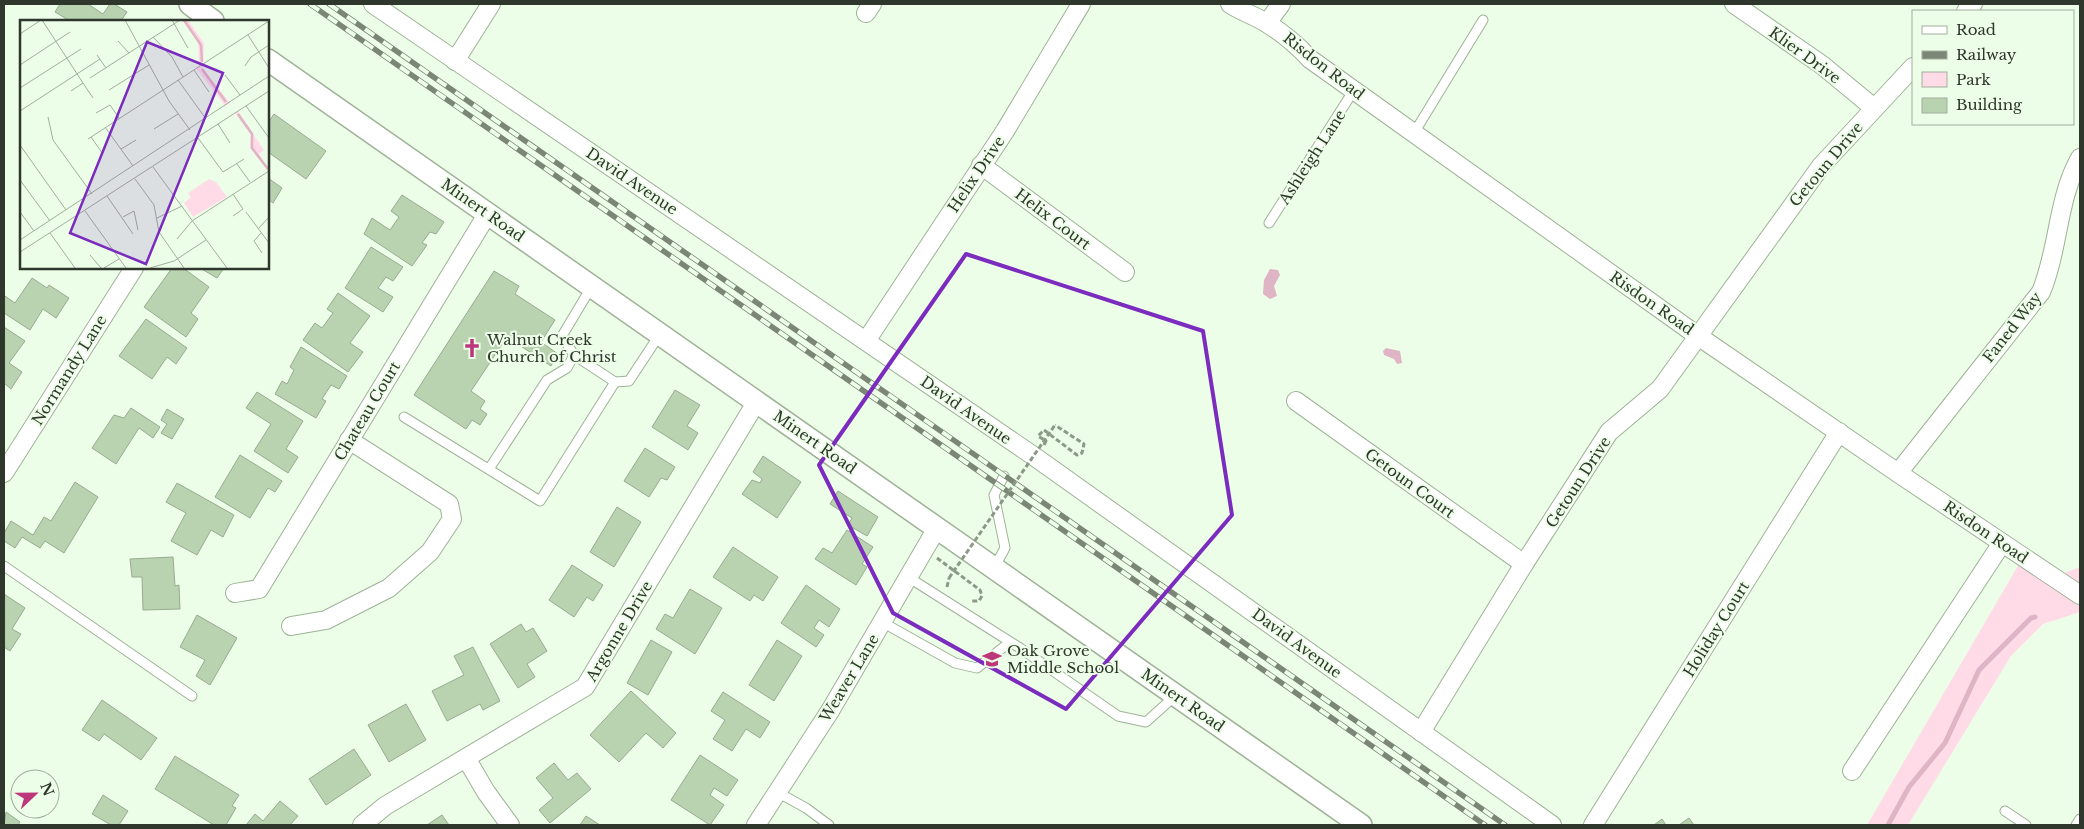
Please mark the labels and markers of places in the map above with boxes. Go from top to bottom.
place label: Walnut Creek Church of Christ [486,330,617,366]
church icon: Walnut Creek Church of Christ [461,337,483,359]
place label: Oak Grove Middle School [1007,641,1119,677]
school or university icon: Oak Grove Middle School [981,648,1003,670]

